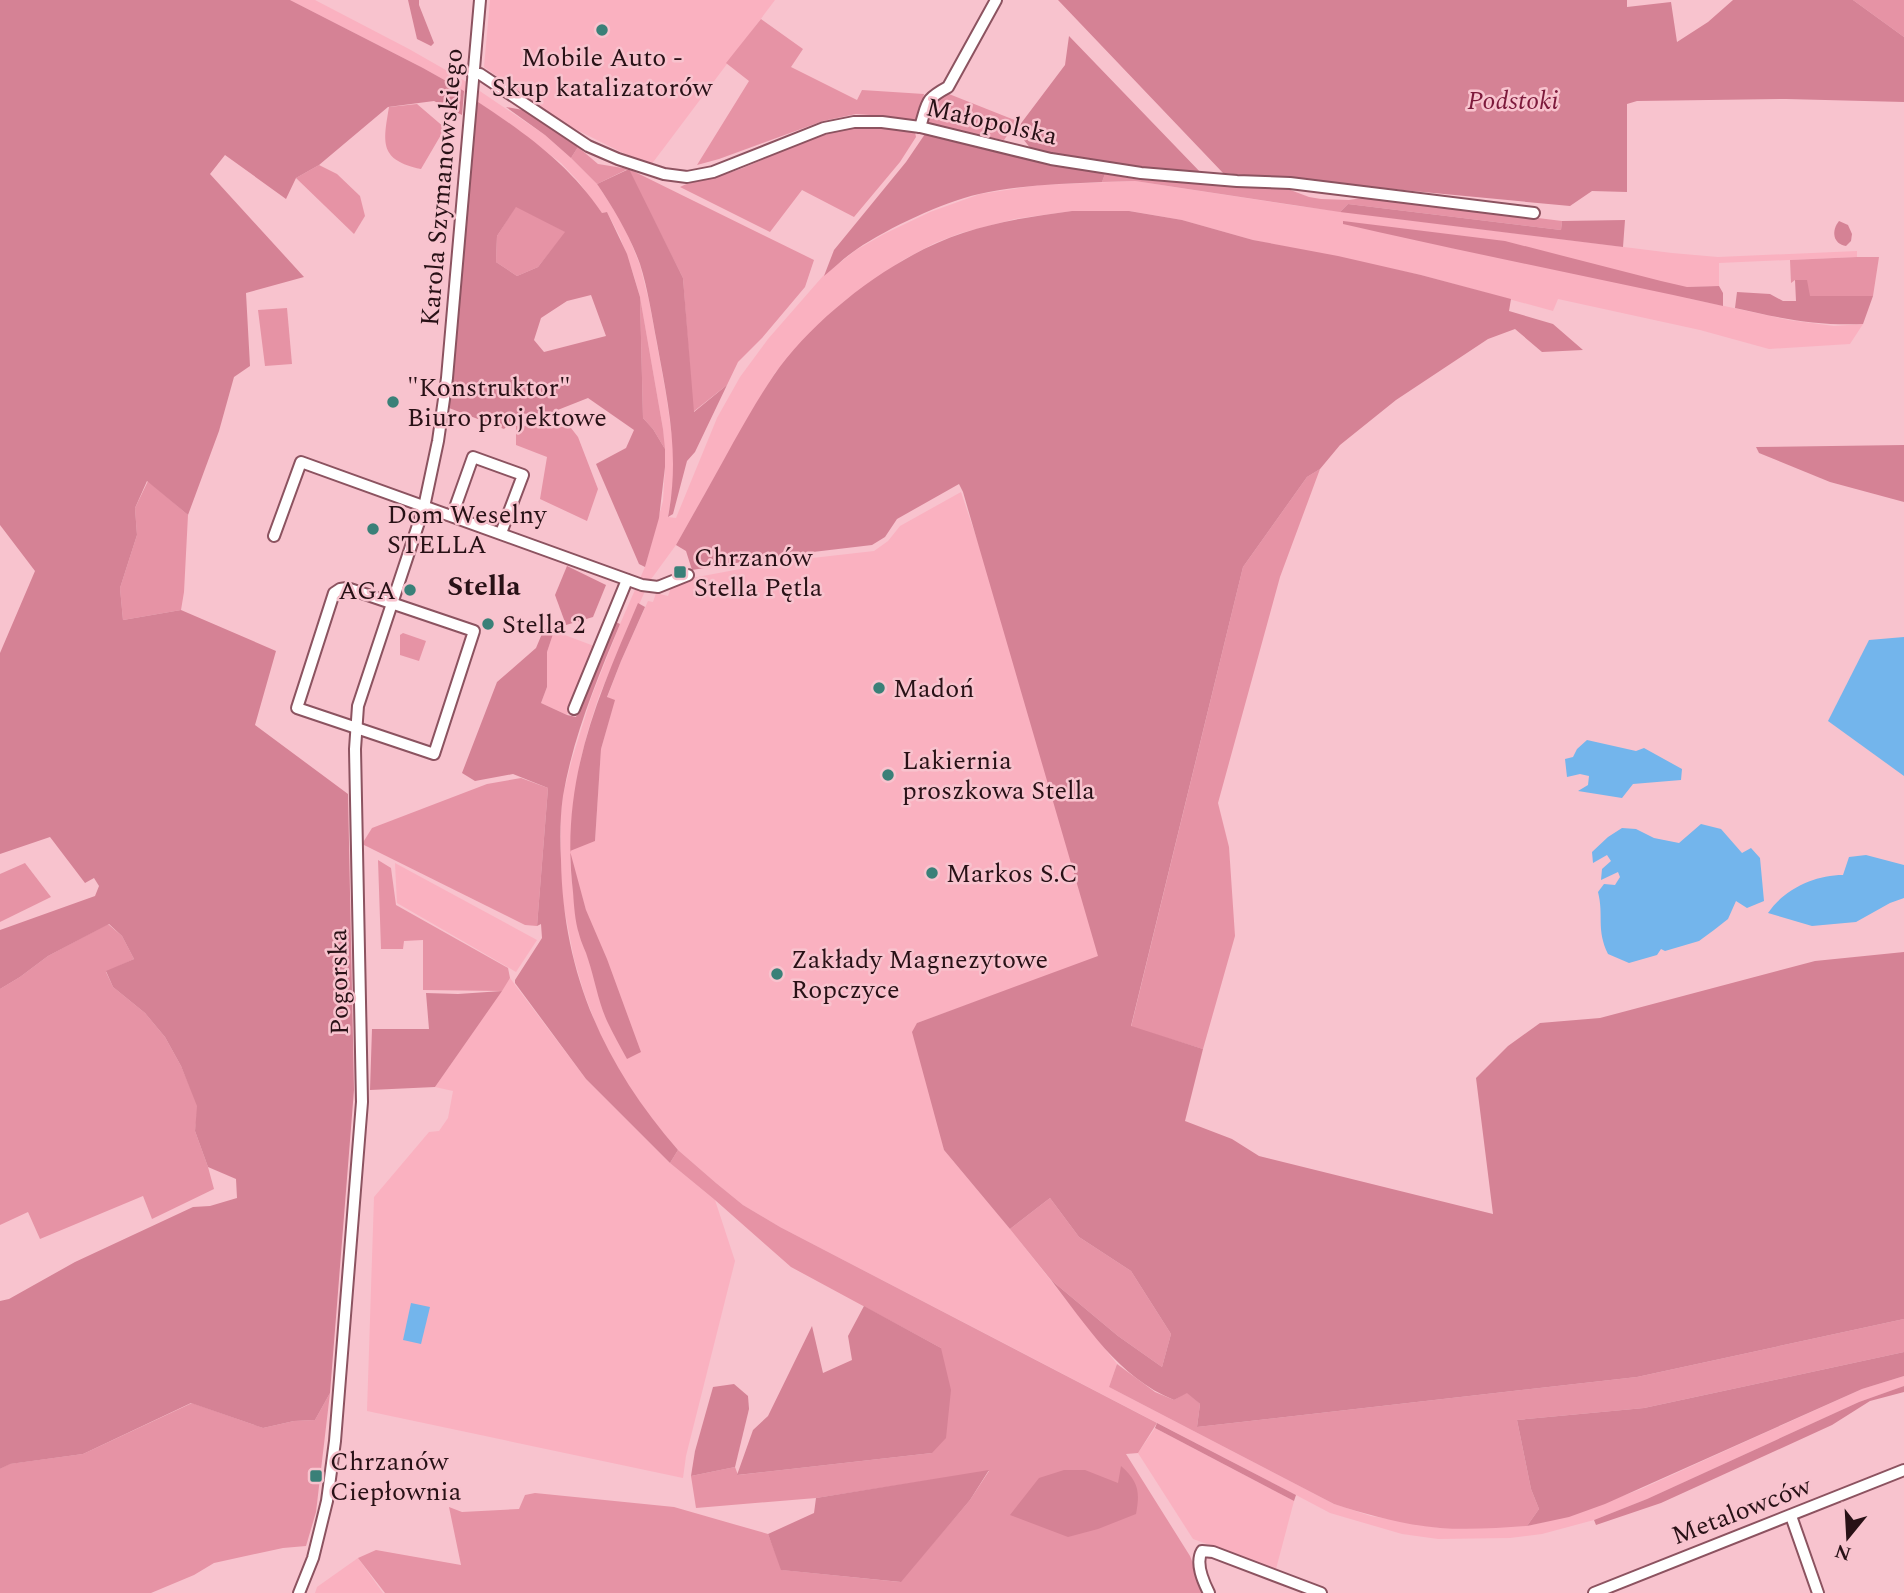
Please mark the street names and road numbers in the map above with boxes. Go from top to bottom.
street label: Karola Szymanowskiego [410,46,474,328]
street label: Małopolska [922,87,1062,157]
street label: Pogorska [318,928,360,1036]
street label: Metalowców [1666,1465,1818,1556]

